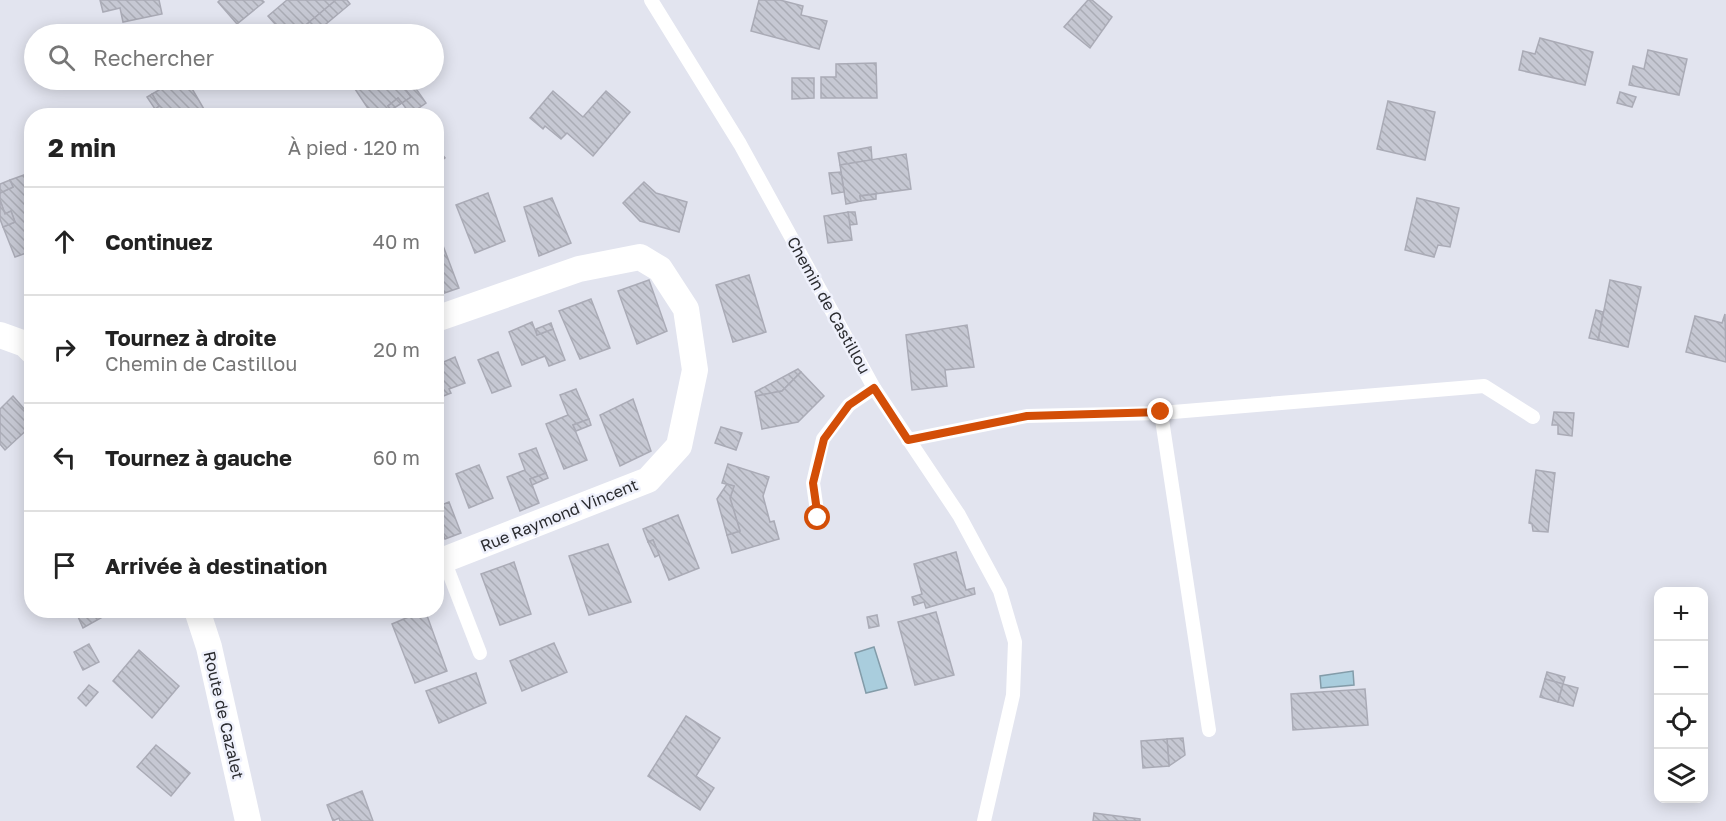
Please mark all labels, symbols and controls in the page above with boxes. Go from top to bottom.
search box [24,24,444,90]
icon: search [45,41,78,74]
text: Rechercher [93,44,214,71]
text: 2 min [48,132,116,163]
text: À pied · 120 m [288,135,420,159]
icon: ahead [48,225,81,258]
text: Continuez [105,228,212,255]
text: 40 m [373,229,420,253]
street label: Chemin de Castillou [783,233,875,377]
text: Tournez à droite [105,324,276,351]
icon: right [48,333,81,366]
text: 20 m [373,337,420,361]
text: Chemin de Castillou [105,351,297,375]
route end [1147,398,1173,424]
icon: left [48,441,81,474]
text: Tournez à gauche [105,444,292,471]
text: 60 m [373,445,420,469]
street label: Rue Raymond Vincent [477,474,641,556]
route start [804,504,830,530]
icon: arrive [48,549,81,582]
text: Arrivée à destination [105,552,327,579]
map controls [1654,587,1708,803]
button: + [1654,587,1708,641]
button: − [1654,641,1708,695]
street label: Route de Cazalet [200,649,248,781]
button: locate [1654,695,1708,749]
button: layers [1654,749,1708,803]

